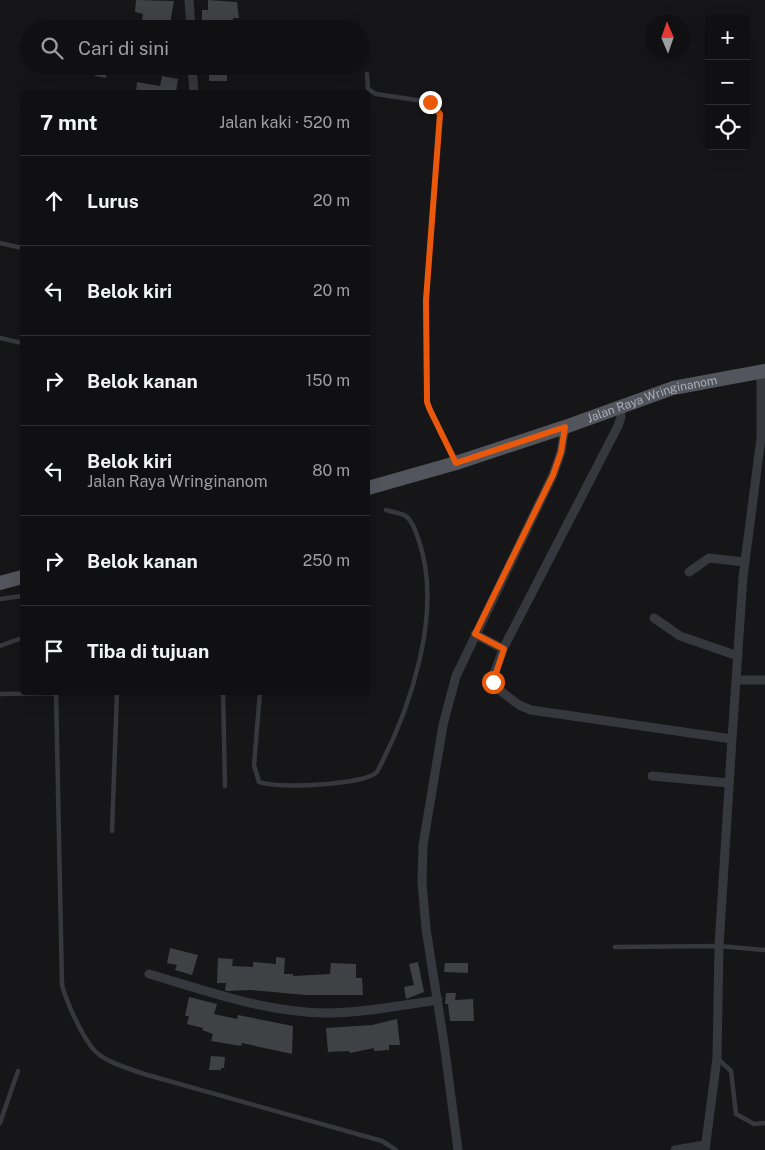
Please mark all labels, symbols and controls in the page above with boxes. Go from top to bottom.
north arrow [645,15,690,60]
map controls [705,15,750,150]
button: + [705,15,750,60]
search box [20,20,370,75]
icon: search [38,34,66,62]
text: Cari di sini [78,37,169,59]
button: − [705,60,750,105]
route end [419,91,442,114]
button: locate [705,105,750,150]
text: 7 mnt [40,110,98,135]
text: Jalan kaki · 520 m [219,113,350,132]
icon: ahead [40,187,68,215]
text: Lurus [87,190,139,212]
text: 20 m [313,191,350,210]
icon: left [40,277,68,305]
text: Belok kiri [87,280,172,302]
text: 20 m [313,281,350,300]
icon: right [40,367,68,395]
text: Belok kanan [87,370,198,392]
text: 150 m [306,371,350,390]
street label: Jalan Raya Wringinanom [585,373,718,425]
text: Belok kiri [87,450,172,472]
icon: left [40,457,68,485]
text: 80 m [312,461,350,480]
text: Jalan Raya Wringinanom [87,472,268,491]
icon: right [40,547,68,575]
text: Belok kanan [87,550,198,572]
text: 250 m [303,551,350,570]
icon: arrive [40,637,68,665]
text: Tiba di tujuan [87,640,209,662]
route start [482,671,505,694]

